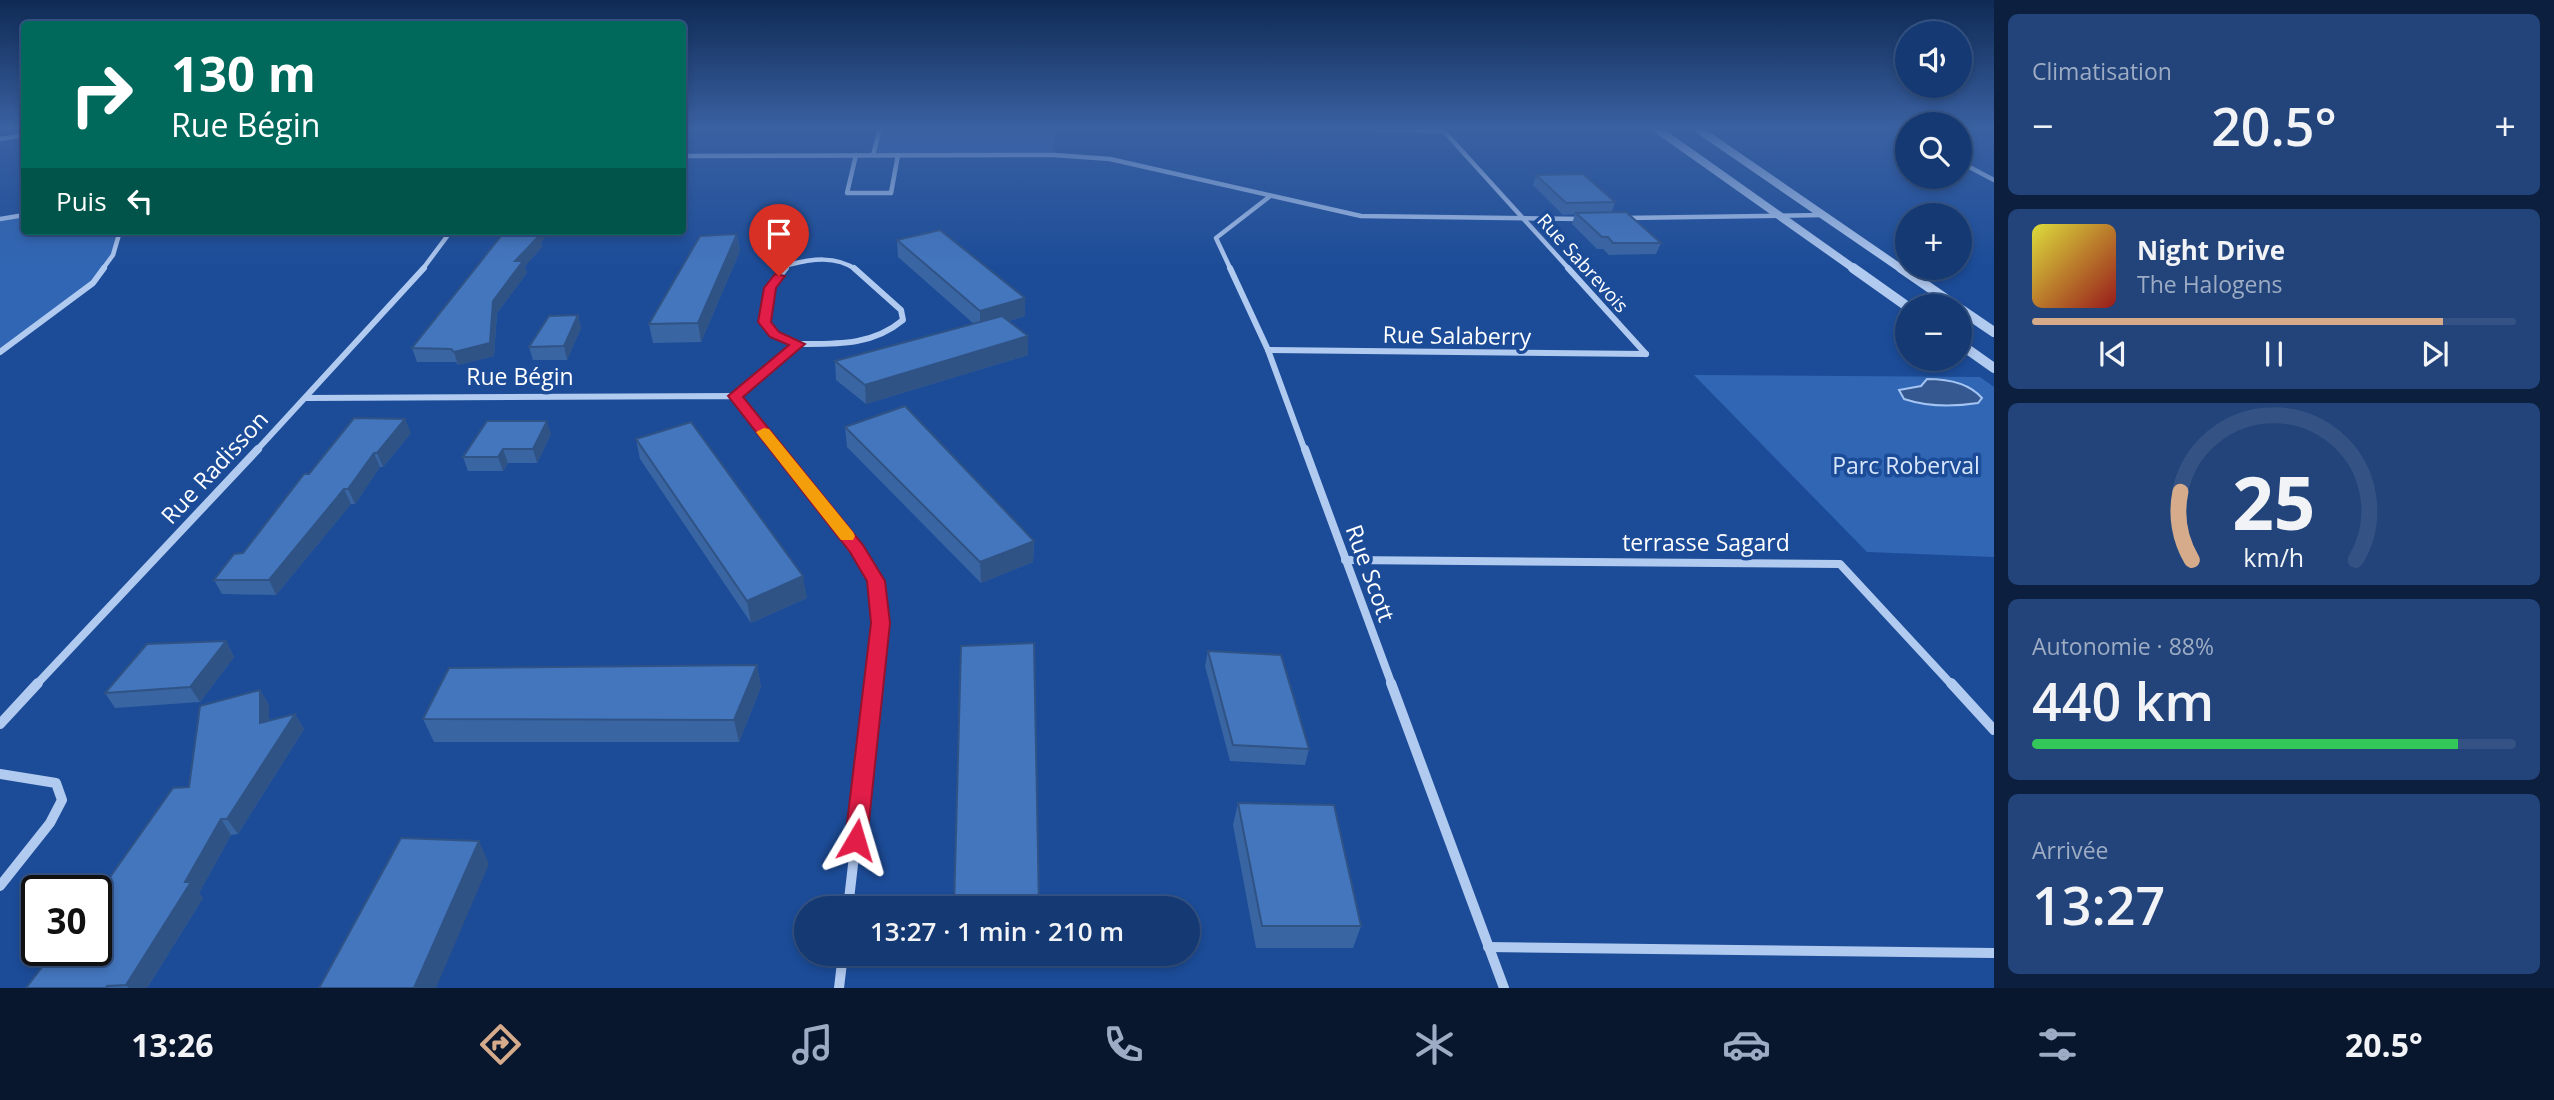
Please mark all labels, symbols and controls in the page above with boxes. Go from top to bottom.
map controls [1895,21,1972,371]
button: sound [1895,21,1972,98]
text: 130 m [171,40,316,106]
icon: right [56,49,147,140]
text: Climatisation [2032,55,2172,87]
text: 20.5° [2211,90,2337,161]
text: − [2032,99,2054,151]
text: + [2494,99,2516,151]
text: Rue Bégin [171,103,320,146]
button: search [1895,112,1972,189]
icon: left [121,182,159,220]
text: Puis [56,183,107,219]
button: + [1895,203,1972,280]
pin [749,204,809,276]
street label: Rue Sabrevois [1532,208,1634,318]
icon: arrive [760,215,798,253]
text: Night Drive [2137,232,2285,268]
text: The Halogens [2137,268,2283,300]
button: − [1895,294,1972,371]
street label: Rue Salaberry [1382,318,1532,352]
icon: previous [2094,335,2132,373]
icon: pause [2255,335,2293,373]
icon: next [2416,335,2454,373]
street label: Rue Bégin [466,360,574,392]
street label: Rue Radisson [153,403,275,531]
park label: Parc Roberval [1832,449,1980,481]
text: 25 [2232,452,2316,551]
street label: Rue Scott [1339,520,1403,626]
street label: terrasse Sagard [1622,526,1790,558]
text: km/h [2244,540,2304,574]
text: Autonomie · 88% [2032,630,2214,662]
text: 440 km [2032,665,2214,736]
position arrow [819,803,893,877]
text: Arrivée [2032,834,2108,866]
text: 13:27 [2032,869,2165,940]
speed limit sign: 30 [21,875,112,966]
text: 13:27 · 1 min · 210 m [870,913,1124,949]
icon: directions [476,1020,525,1069]
icon: music [788,1020,837,1069]
icon: phone [1099,1020,1148,1069]
icon: climate [1410,1020,1459,1069]
icon: car [1722,1020,1771,1069]
icon: filters [2033,1020,2082,1069]
text: 13:26 [131,1023,214,1066]
text: 20.5° [2345,1023,2423,1066]

